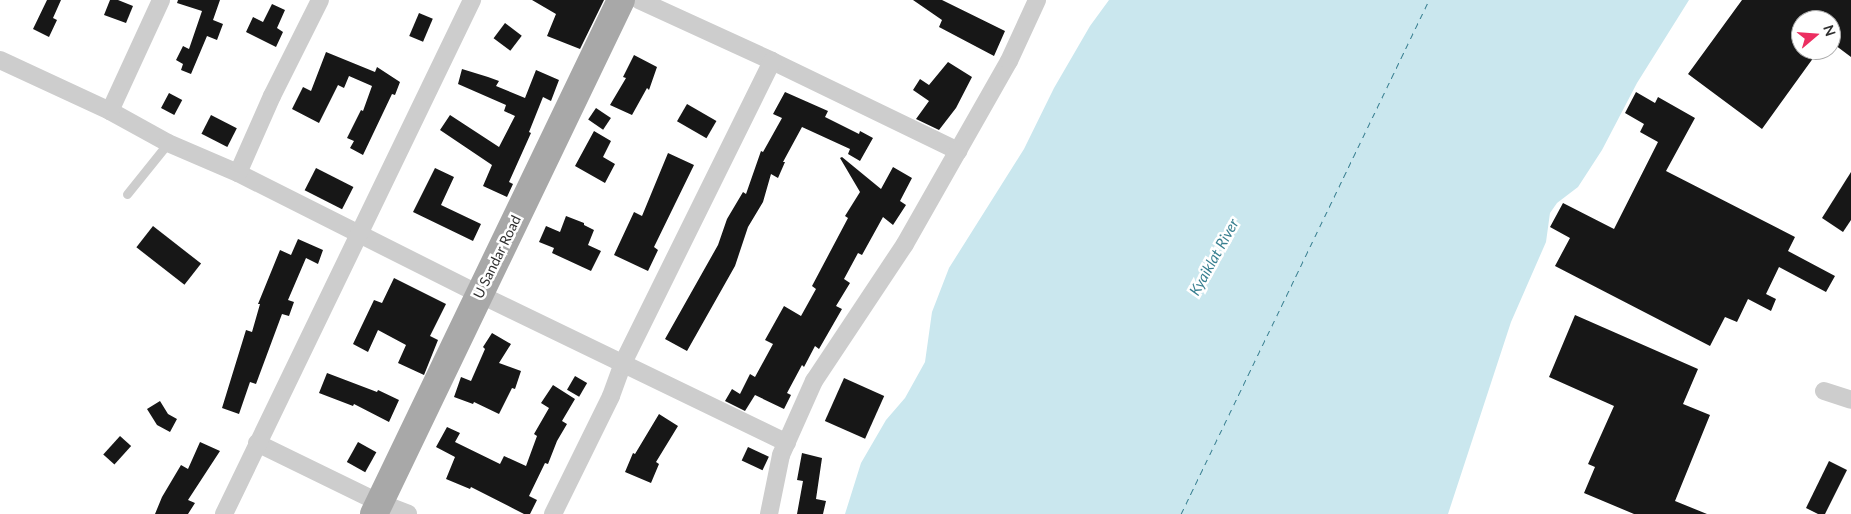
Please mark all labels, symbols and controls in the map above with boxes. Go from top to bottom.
north arrow [1791,10,1841,60]
text: N [1820,23,1840,38]
street label: U Sandar Road [470,213,524,301]
water label: Kyaiklat River [1186,215,1242,299]

